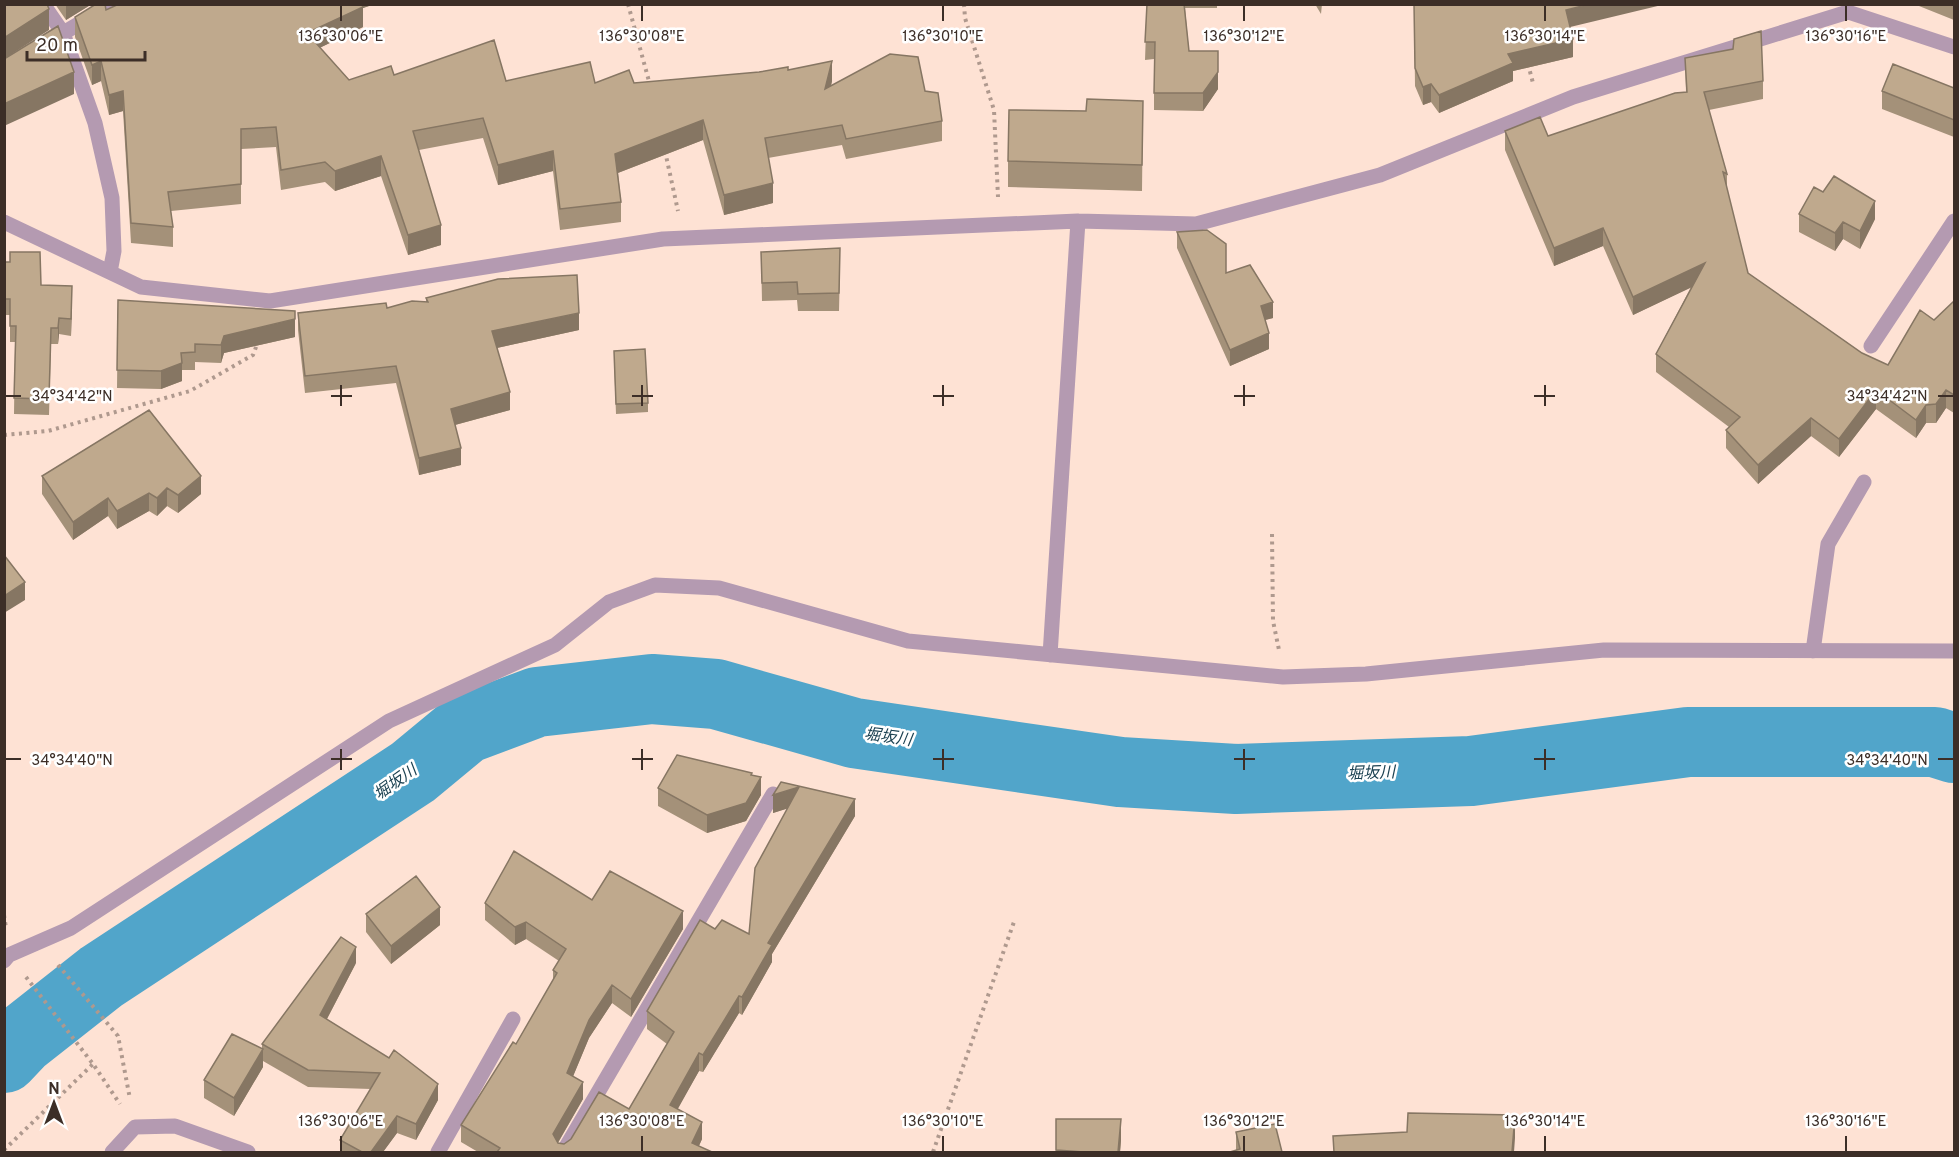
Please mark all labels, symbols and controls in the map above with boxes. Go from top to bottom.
scale bar [27,24,146,62]
text: 136°30'06"E [298,28,384,47]
text: 136°30'08"E [599,28,685,47]
text: 136°30'10"E [902,28,984,47]
text: 136°30'12"E [1203,28,1285,47]
text: 136°30'14"E [1504,28,1586,47]
text: 136°30'16"E [1805,28,1887,47]
text: 20 m [36,35,78,58]
text: 34°34'42"N [31,388,113,407]
text: 34°34'42"N [1846,388,1928,407]
water label: 堀坂川 [863,725,915,752]
text: 34°34'40"N [31,752,113,771]
text: 34°34'40"N [1846,752,1928,771]
water label: 堀坂川 [371,760,423,805]
water label: 堀坂川 [1347,763,1397,785]
north arrow [24,1073,84,1133]
text: N [48,1080,60,1100]
text: 136°30'06"E [298,1113,384,1132]
text: 136°30'08"E [599,1113,685,1132]
text: 136°30'10"E [902,1113,984,1132]
text: 136°30'12"E [1203,1113,1285,1132]
text: 136°30'14"E [1504,1113,1586,1132]
text: 136°30'16"E [1805,1113,1887,1132]

